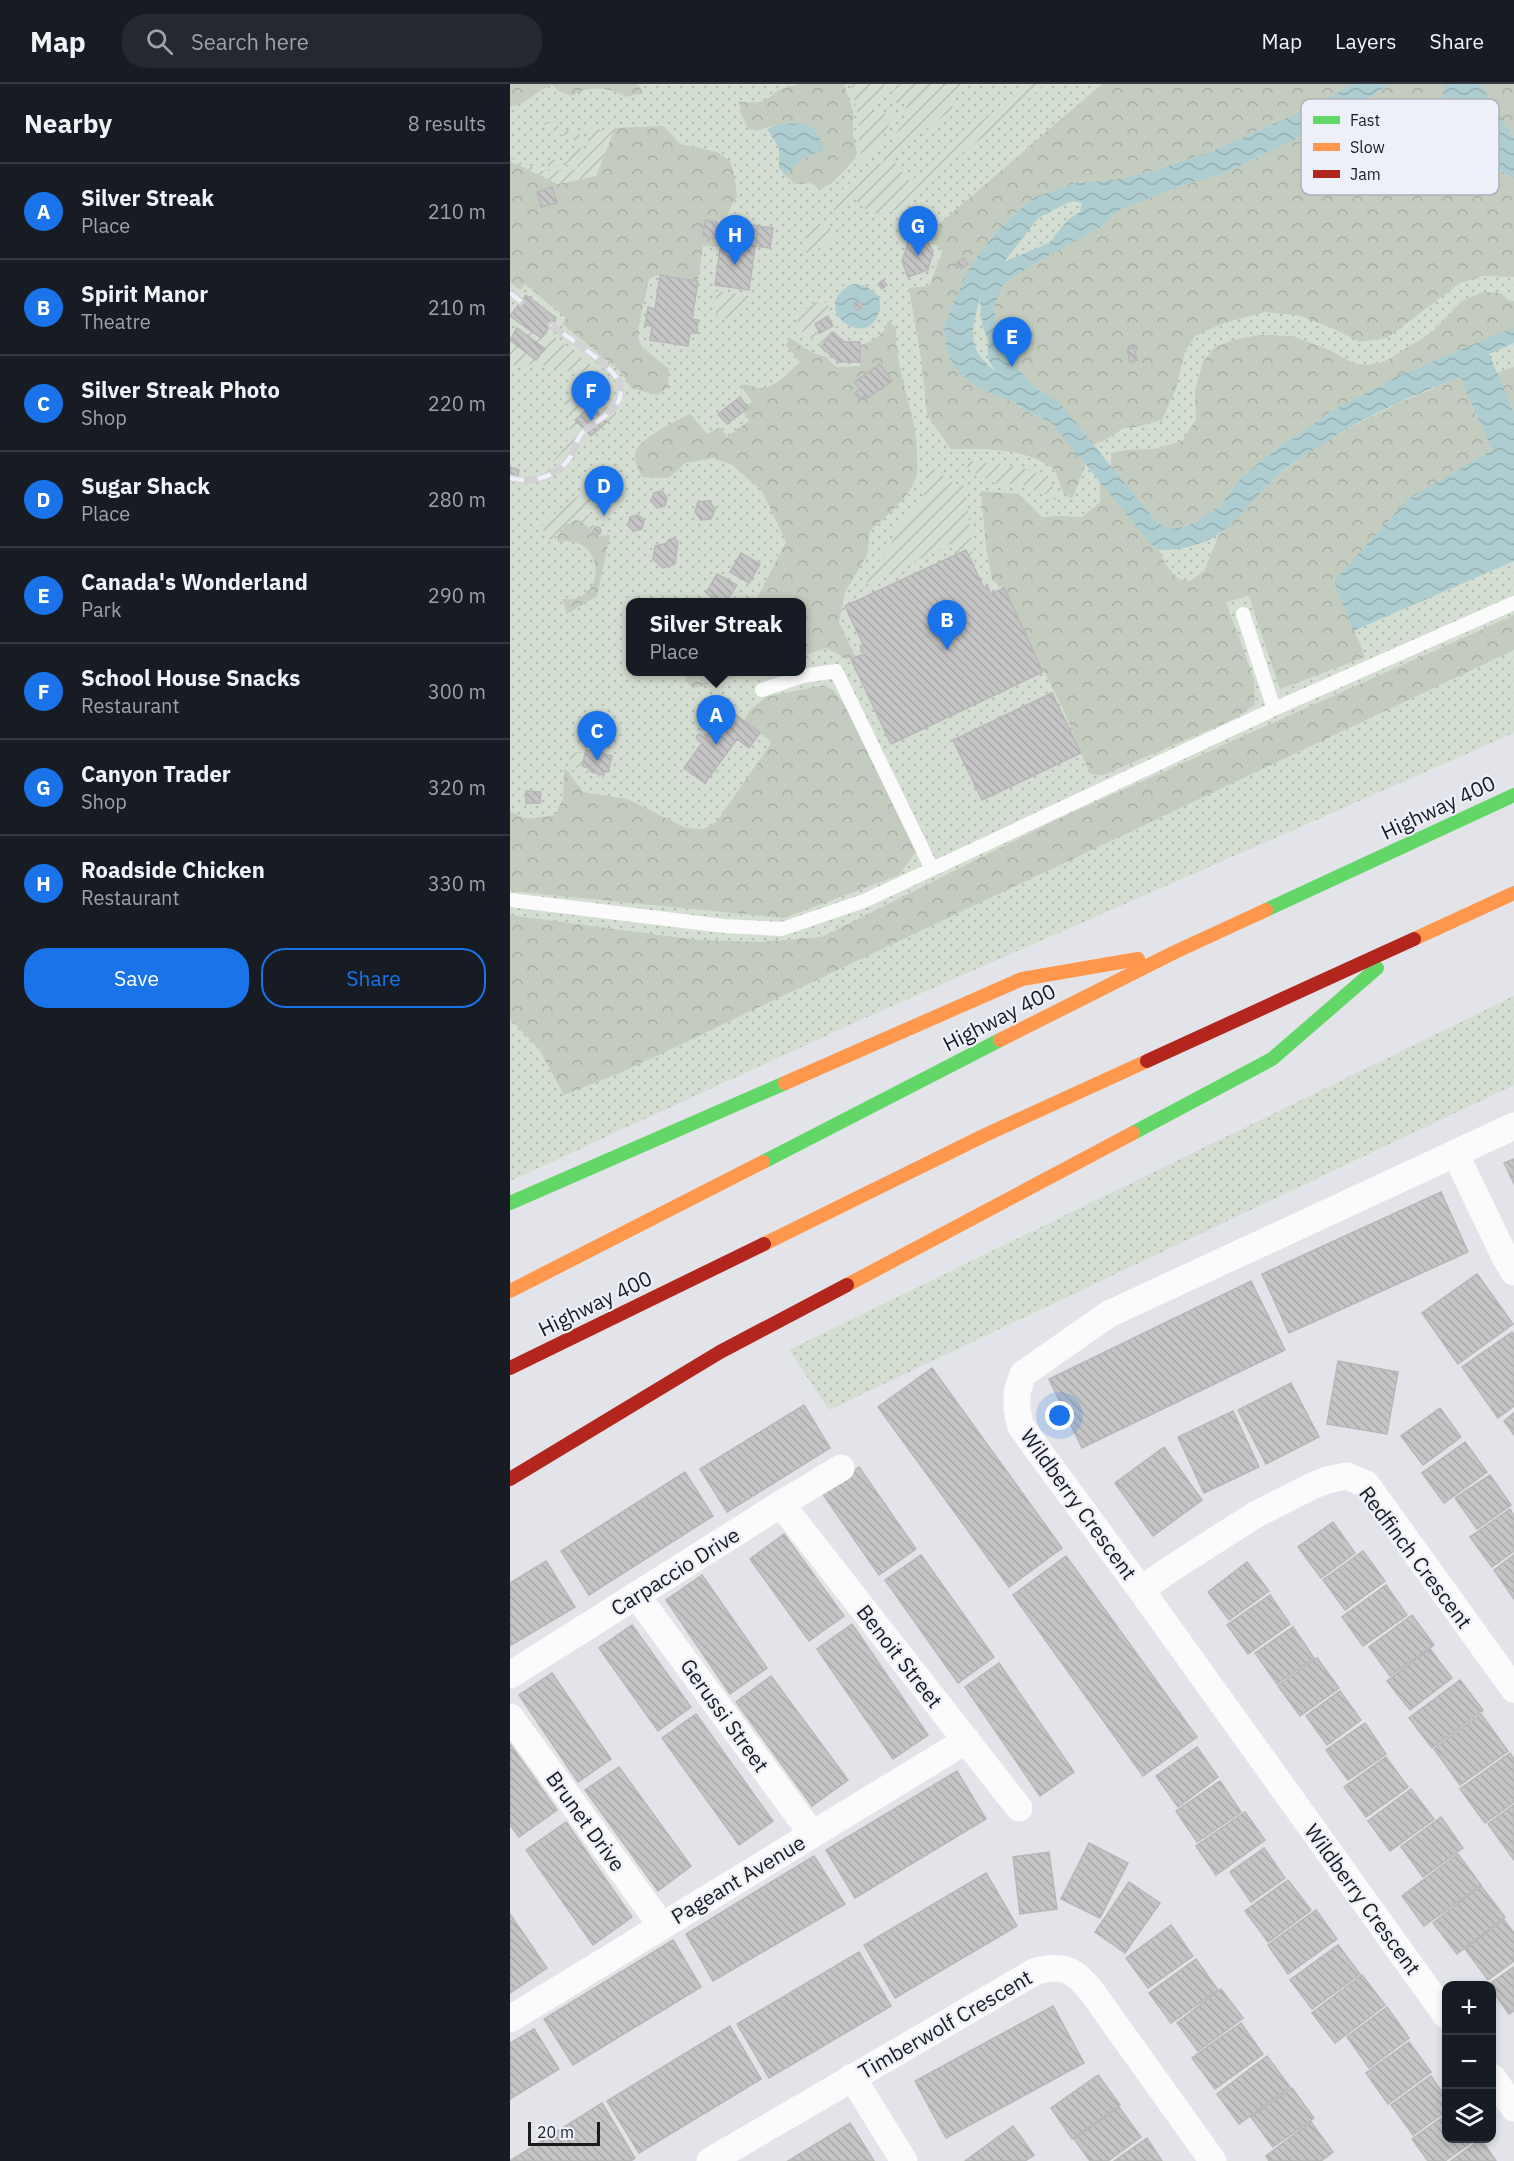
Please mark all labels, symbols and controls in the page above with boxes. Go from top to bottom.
search box [122,14,542,68]
text: Map [30,23,86,60]
icon: search [143,25,176,58]
text: Search here [191,27,309,56]
text: Map [1262,27,1302,55]
text: Layers [1335,27,1397,55]
text: Share [1430,27,1484,55]
legend [1301,99,1499,195]
text: Nearby [24,106,112,140]
text: 8 results [408,110,486,137]
text: Fast [1350,110,1380,130]
text: Slow [1350,137,1385,157]
text: Jam [1350,164,1381,184]
text: Silver Streak [81,183,214,212]
text: A [37,198,50,225]
text: 210 m [428,198,486,225]
pin: G [898,206,938,256]
text: Place [81,212,130,239]
pin: H [716,216,754,265]
text: Spirit Manor [81,279,208,308]
text: B [37,294,50,321]
text: 210 m [428,294,486,321]
text: Theatre [81,308,151,335]
pin: E [992,318,1032,367]
pin: F [572,372,610,421]
text: Silver Streak Photo [81,375,280,404]
text: C [37,390,50,417]
text: 220 m [428,390,486,417]
text: Shop [81,404,127,431]
pin: D [584,466,623,516]
text: Sugar Shack [81,471,210,500]
text: D [37,486,50,513]
text: 280 m [428,486,486,513]
text: Place [81,500,130,527]
text: Canada's Wonderland [81,567,308,596]
text: E [37,582,50,609]
text: 290 m [428,582,486,609]
text: Park [81,596,121,623]
popup [626,598,806,676]
pin: B [928,600,966,650]
text: Silver Streak [649,609,783,638]
text: Place [649,638,699,665]
text: School House Snacks [81,663,300,692]
text: F [38,678,49,705]
text: 300 m [428,678,486,705]
text: Restaurant [81,692,179,719]
pin: A [696,696,736,745]
pin: C [578,712,616,761]
text: Canyon Trader [81,759,231,788]
street label: Highway 400 [1376,768,1500,846]
text: G [36,774,51,801]
text: 320 m [428,774,486,801]
text: Shop [81,788,127,815]
text: Roadside Chicken [81,855,265,884]
text: H [36,870,51,897]
text: 330 m [428,870,486,897]
text: Restaurant [81,884,179,911]
button: Save [24,948,249,1008]
button: Share [261,948,486,1008]
street label: Highway 400 [938,977,1060,1057]
street label: Highway 400 [533,1263,657,1343]
your location [1045,1401,1074,1430]
street label: Wildberry Crescent [1015,1423,1143,1585]
street label: Redfinch Crescent [1353,1480,1479,1634]
street label: Carpaccio Drive [605,1520,745,1622]
street label: Benoit Street [851,1598,949,1714]
street label: Gerussi Street [674,1653,776,1777]
street label: Brunet Drive [540,1765,632,1877]
street label: Wildberry Crescent [1299,1818,1427,1980]
street label: Pageant Avenue [666,1828,810,1930]
street label: Timberwolf Crescent [853,1963,1037,2085]
map controls [1442,1981,1496,2143]
button: + [1442,1981,1496,2035]
button: − [1442,2035,1496,2089]
button: layers [1442,2089,1496,2143]
scale bar [528,2119,600,2146]
text: 20 m [537,2122,574,2142]

